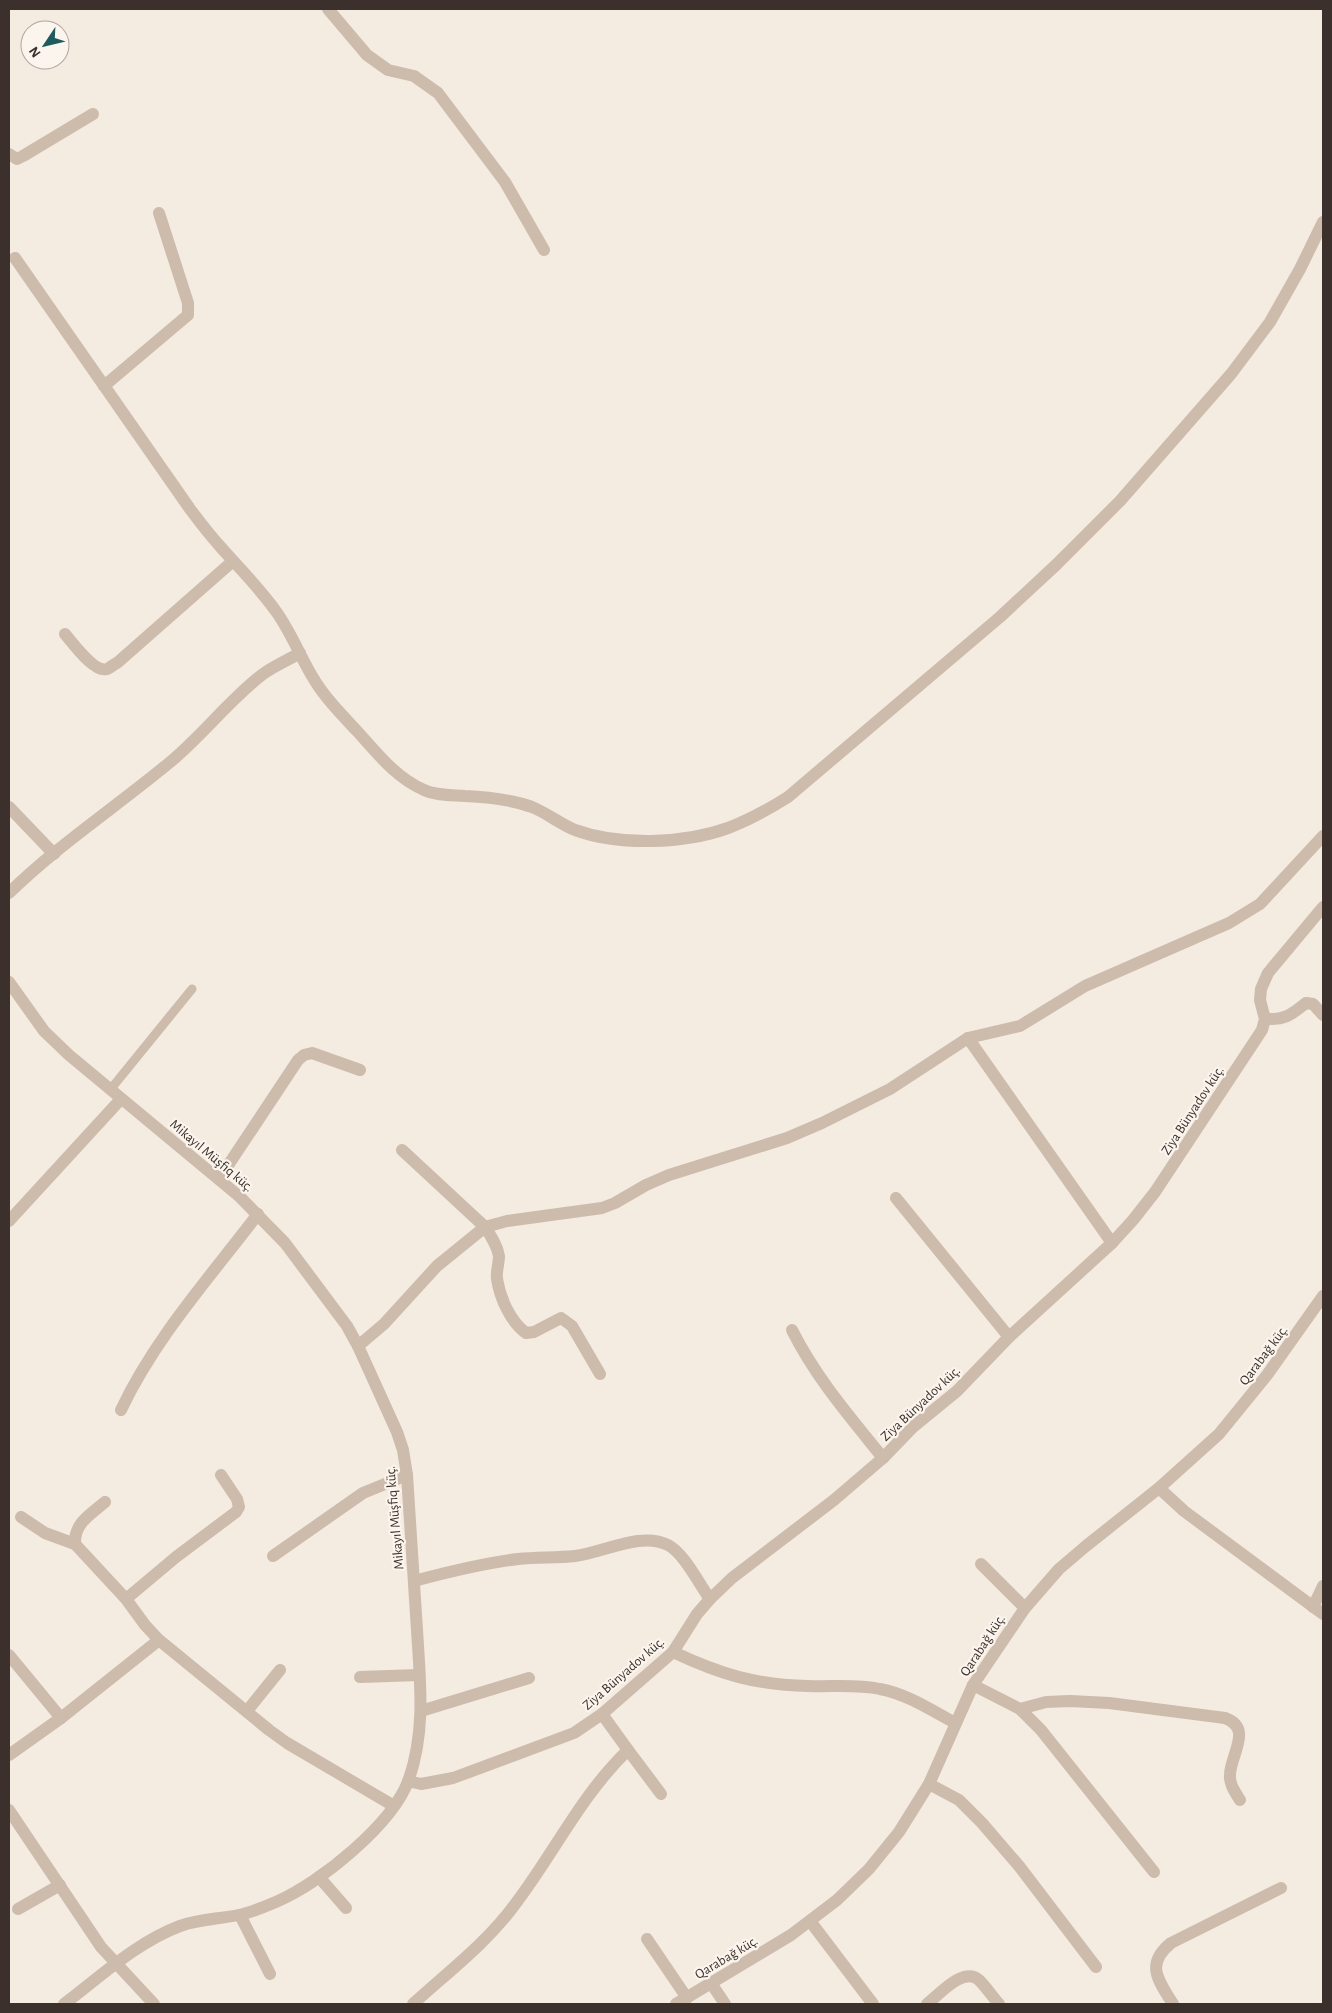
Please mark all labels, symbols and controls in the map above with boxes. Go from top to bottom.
north arrow [20,20,70,70]
text: N [27,44,44,60]
street label: Ziya Bünyadov küç. [1159,1064,1227,1157]
street label: Mikayıl Müşfiq küç. [167,1117,256,1195]
street label: Qarabağ küç. [1237,1323,1291,1388]
street label: Ziya Bünyadov küç. [878,1364,963,1444]
street label: Mikayıl Müşfiq küç. [383,1466,406,1570]
street label: Qarabağ küç. [958,1612,1008,1679]
street label: Ziya Bünyadov küç. [580,1635,667,1713]
street label: Qarabağ küç. [693,1934,760,1982]

